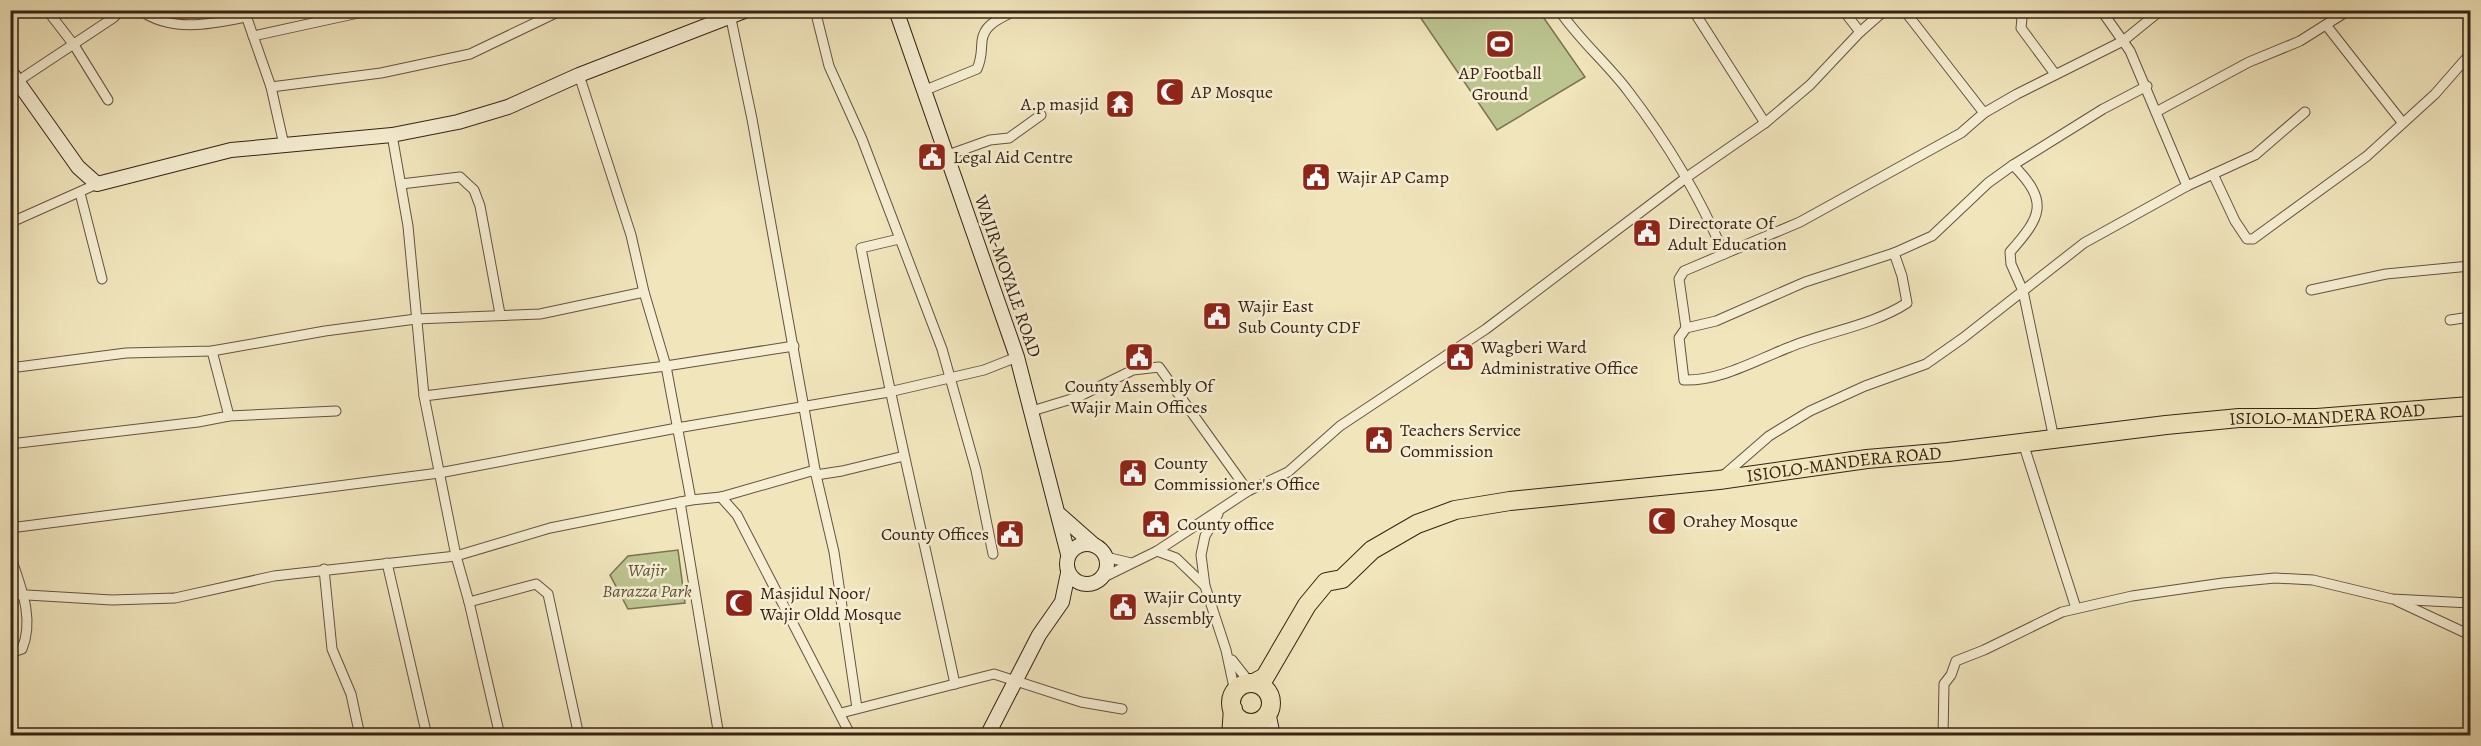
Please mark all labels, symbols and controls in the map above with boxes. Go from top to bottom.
sports icon: AP Football Ground [1484,28,1516,60]
place label: AP Football Ground [1458,61,1542,106]
mosque icon: AP Mosque [1154,76,1186,108]
place label: AP Mosque [1190,80,1273,104]
temple icon: A.p masjid [1104,88,1136,120]
place label: A.p masjid [1020,92,1099,116]
public building icon: Legal Aid Centre [916,141,948,173]
place label: Legal Aid Centre [953,145,1073,169]
public building icon: Wajir AP Camp [1300,161,1332,193]
place label: Wajir AP Camp [1336,165,1449,189]
street label: WAJIR-MOYALE ROAD [969,191,1047,360]
place label: Directorate Of Adult Education [1667,211,1787,256]
public building icon: Directorate Of Adult Education [1631,217,1663,249]
place label: Wajir East Sub County CDF [1237,294,1360,339]
public building icon: Wajir East Sub County CDF [1201,300,1233,332]
place label: Wagberi Ward Administrative Office [1480,335,1638,380]
public building icon: County Assembly Of Wajir Main Offices [1123,341,1155,373]
public building icon: Wagberi Ward Administrative Office [1444,341,1476,373]
place label: County Assembly Of Wajir Main Offices [1065,374,1216,419]
street label: ISIOLO-MANDERA ROAD [2228,398,2426,431]
place label: Teachers Service Commission [1400,418,1521,463]
public building icon: Teachers Service Commission [1363,424,1395,456]
street label: ISIOLO-MANDERA ROAD [1745,441,1942,488]
place label: County Commissioner's Office [1154,451,1320,496]
public building icon: County Commissioner's Office [1117,457,1149,489]
mosque icon: Orahey Mosque [1646,505,1678,537]
public building icon: County office [1140,508,1172,540]
place label: Orahey Mosque [1683,509,1798,533]
place label: County office [1177,512,1274,536]
public building icon: County Offices [994,518,1026,550]
place label: County Offices [881,522,989,546]
park label: Wajir Barazza Park [602,558,692,603]
place label: Masjidul Noor/ Wajir Oldd Mosque [759,581,902,626]
place label: Wajir County Assembly [1143,585,1242,630]
mosque icon: Masjidul Noor/ Wajir Oldd Mosque [723,587,755,619]
public building icon: Wajir County Assembly [1107,591,1139,623]

